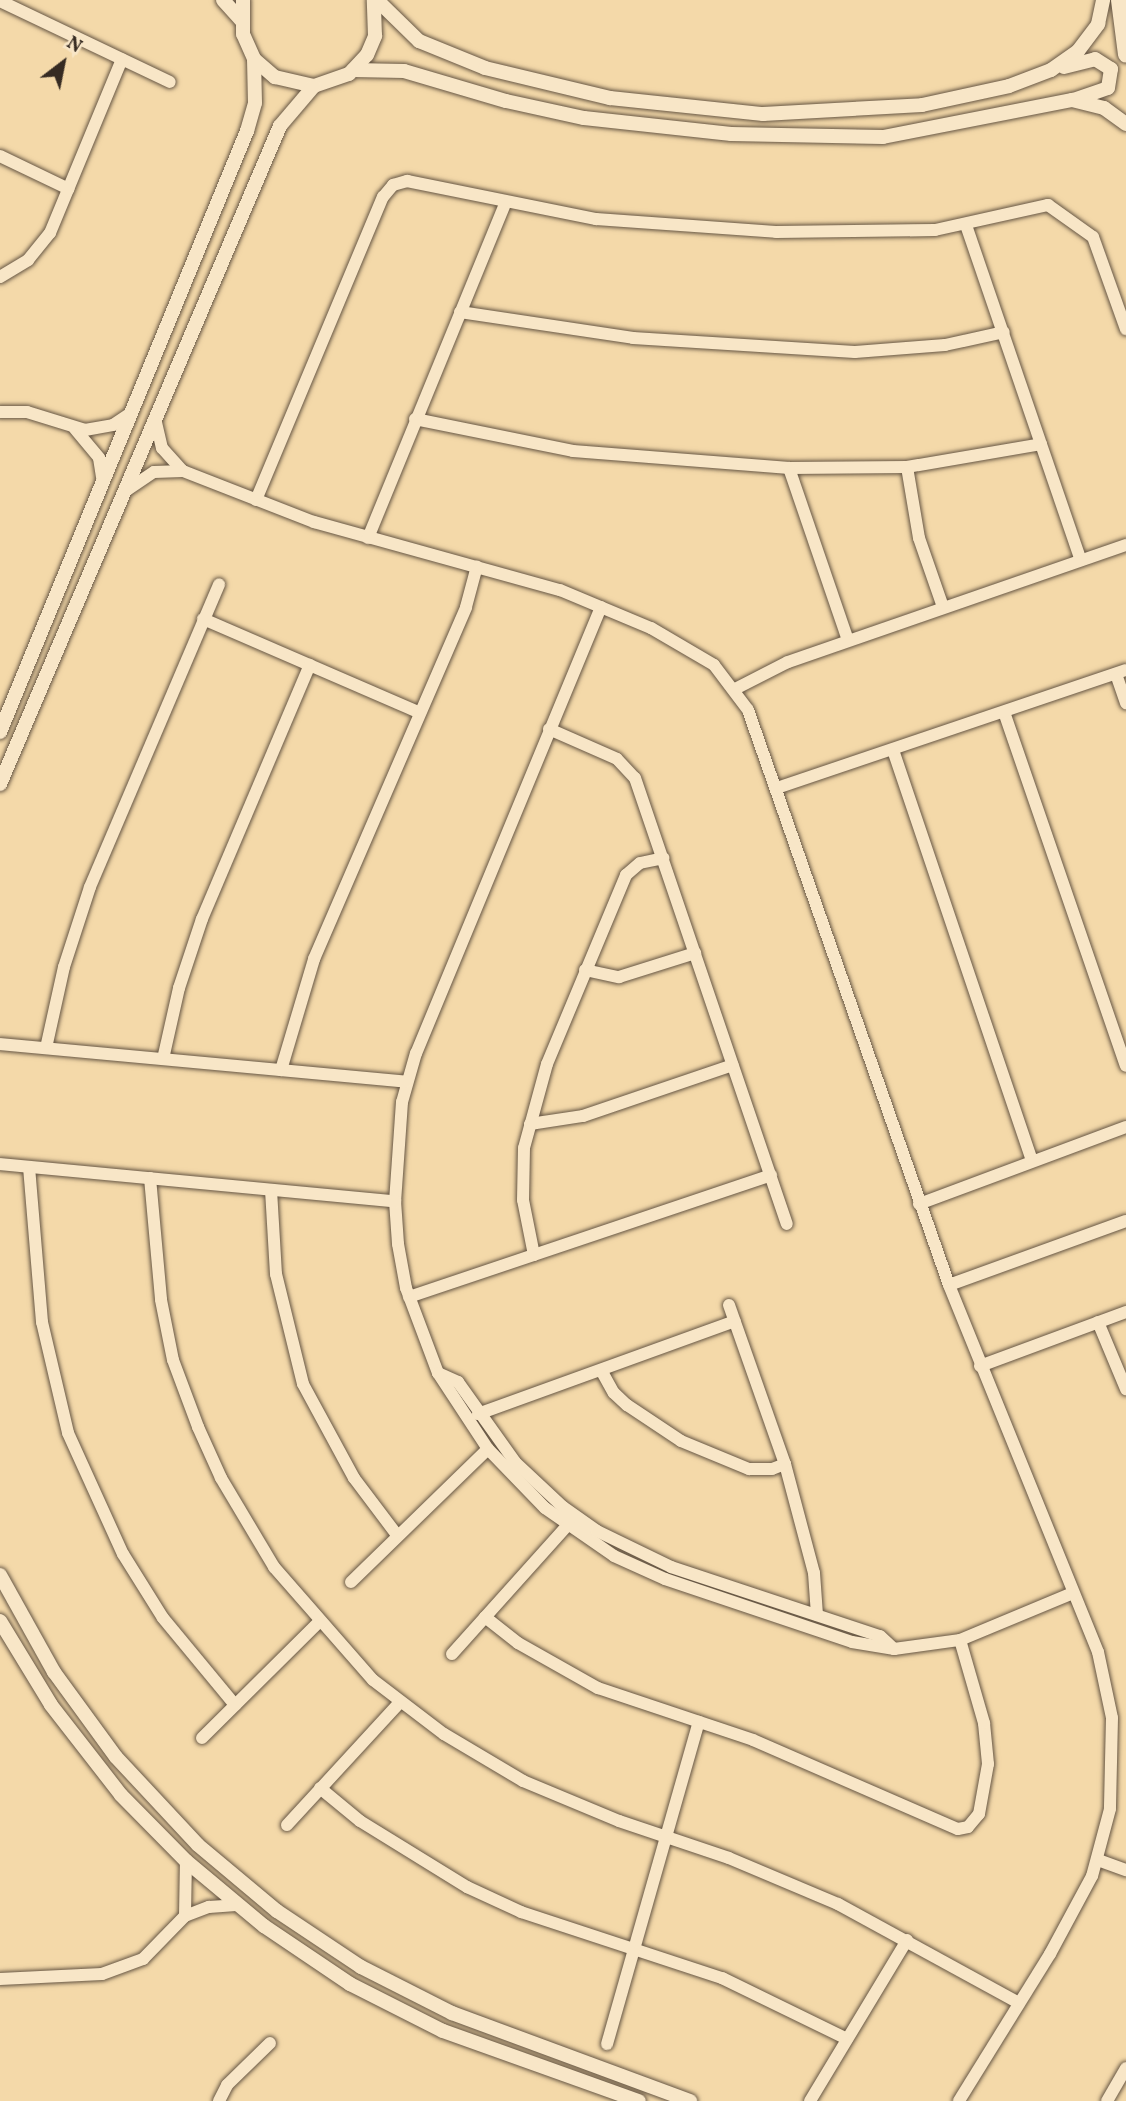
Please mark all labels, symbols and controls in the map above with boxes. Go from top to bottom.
north arrow [28,28,98,98]
text: N [61,31,87,60]

